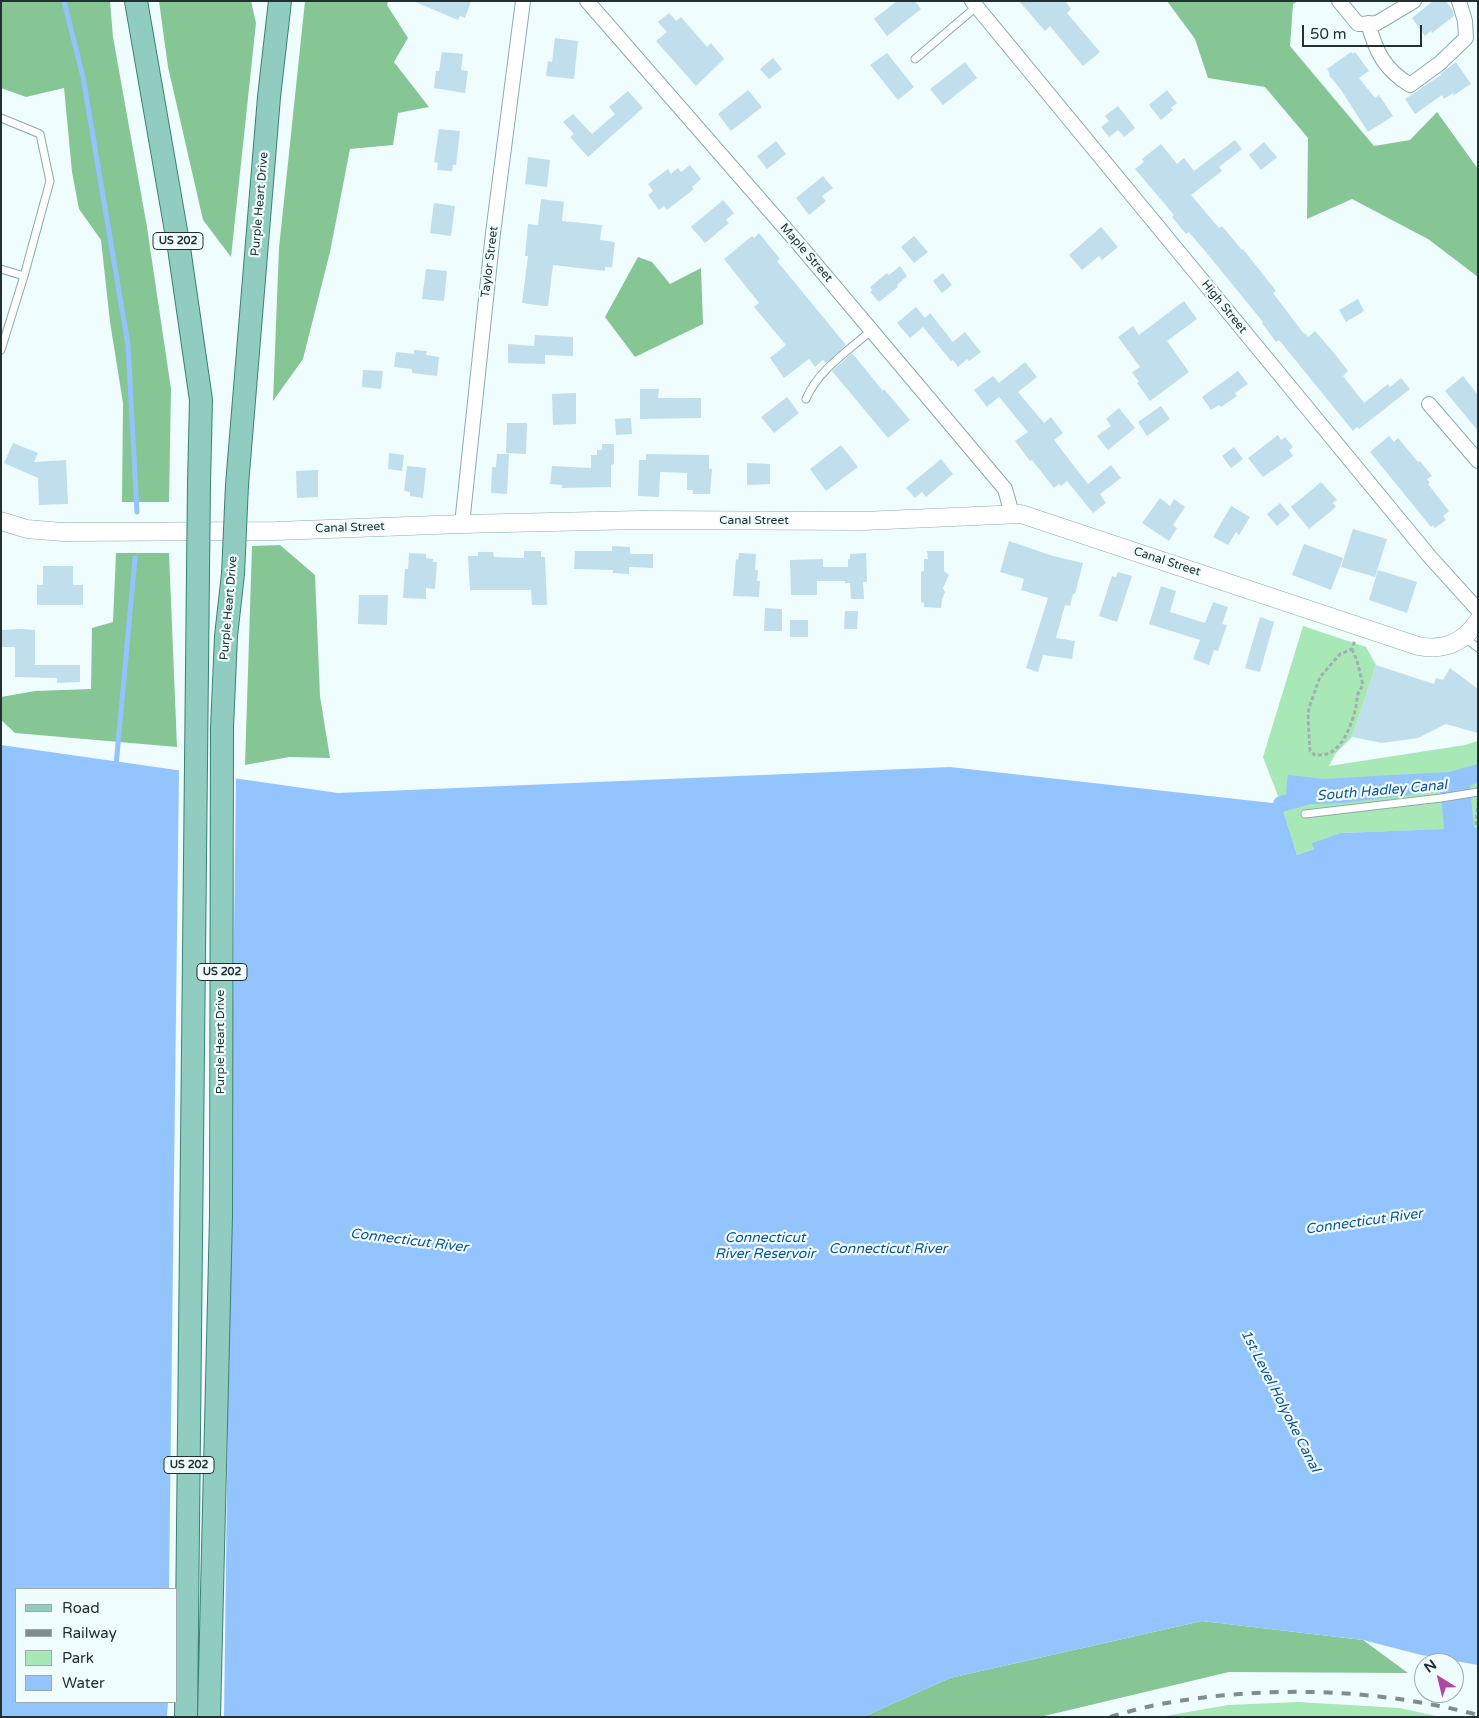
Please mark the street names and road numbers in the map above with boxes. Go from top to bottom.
street label: Purple Heart Drive [248,151,272,257]
street label: Maple Street [777,221,835,285]
street label: Taylor Street [478,226,502,298]
road number: US 202 [153,232,203,250]
street label: High Street [1198,278,1250,336]
street label: Canal Street [719,514,789,528]
street label: Canal Street [315,520,385,536]
street label: Canal Street [1132,544,1202,580]
street label: Purple Heart Drive [217,555,241,661]
road number: US 202 [197,964,247,980]
street label: Purple Heart Drive [214,990,228,1094]
road number: US 202 [164,1456,214,1474]

